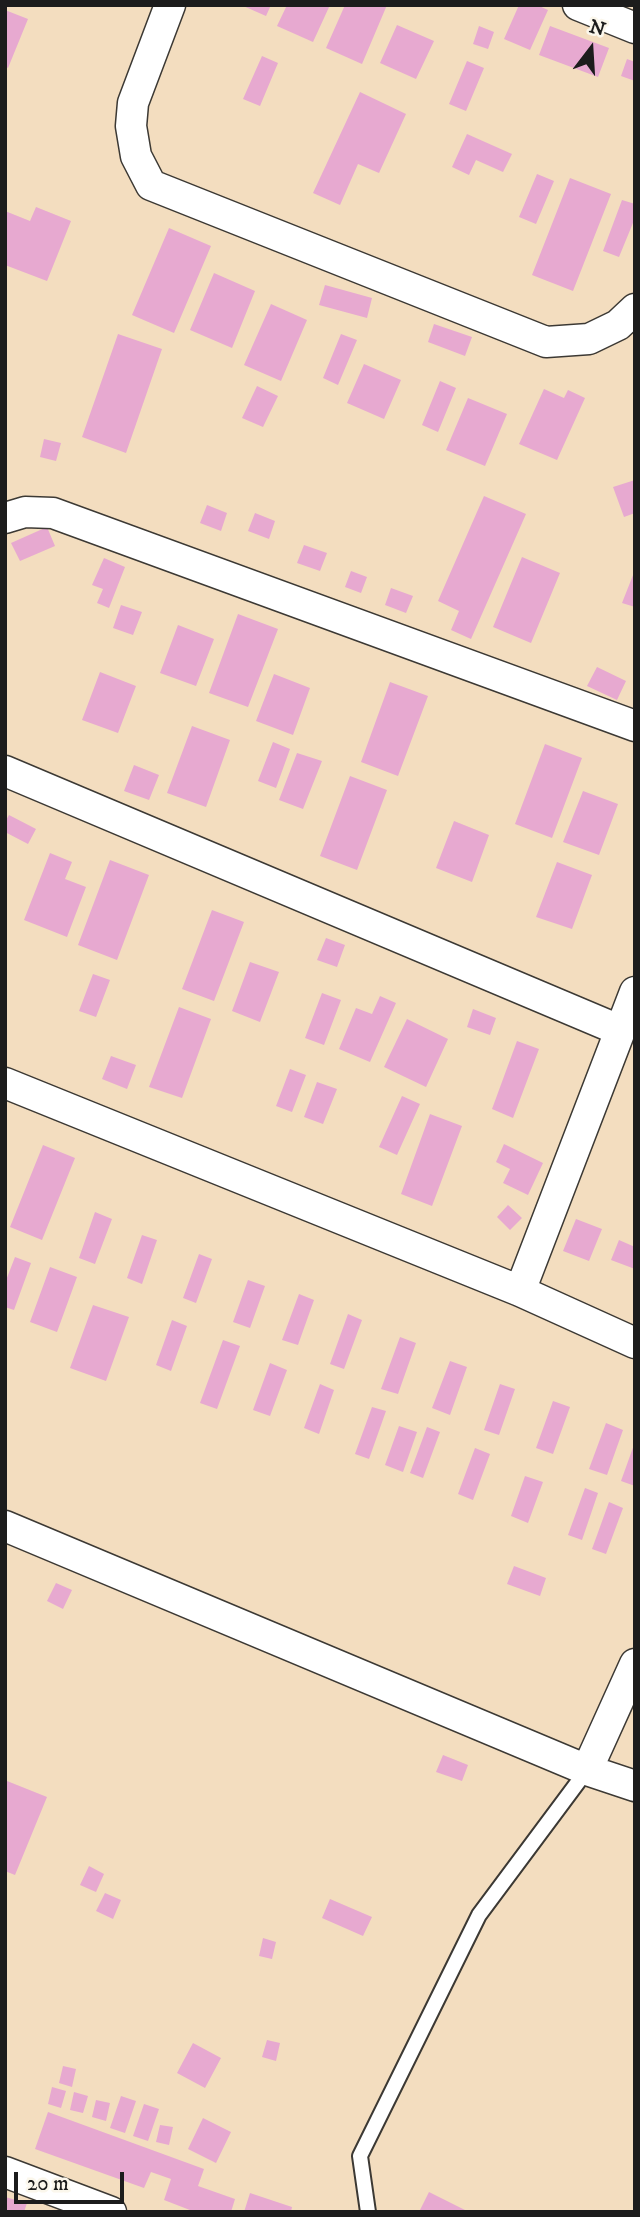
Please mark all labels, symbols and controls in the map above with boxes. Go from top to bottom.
north arrow [556,14,626,84]
text: N [586,15,608,42]
scale bar [18,2158,128,2202]
text: 20 m [27,2171,69,2197]

